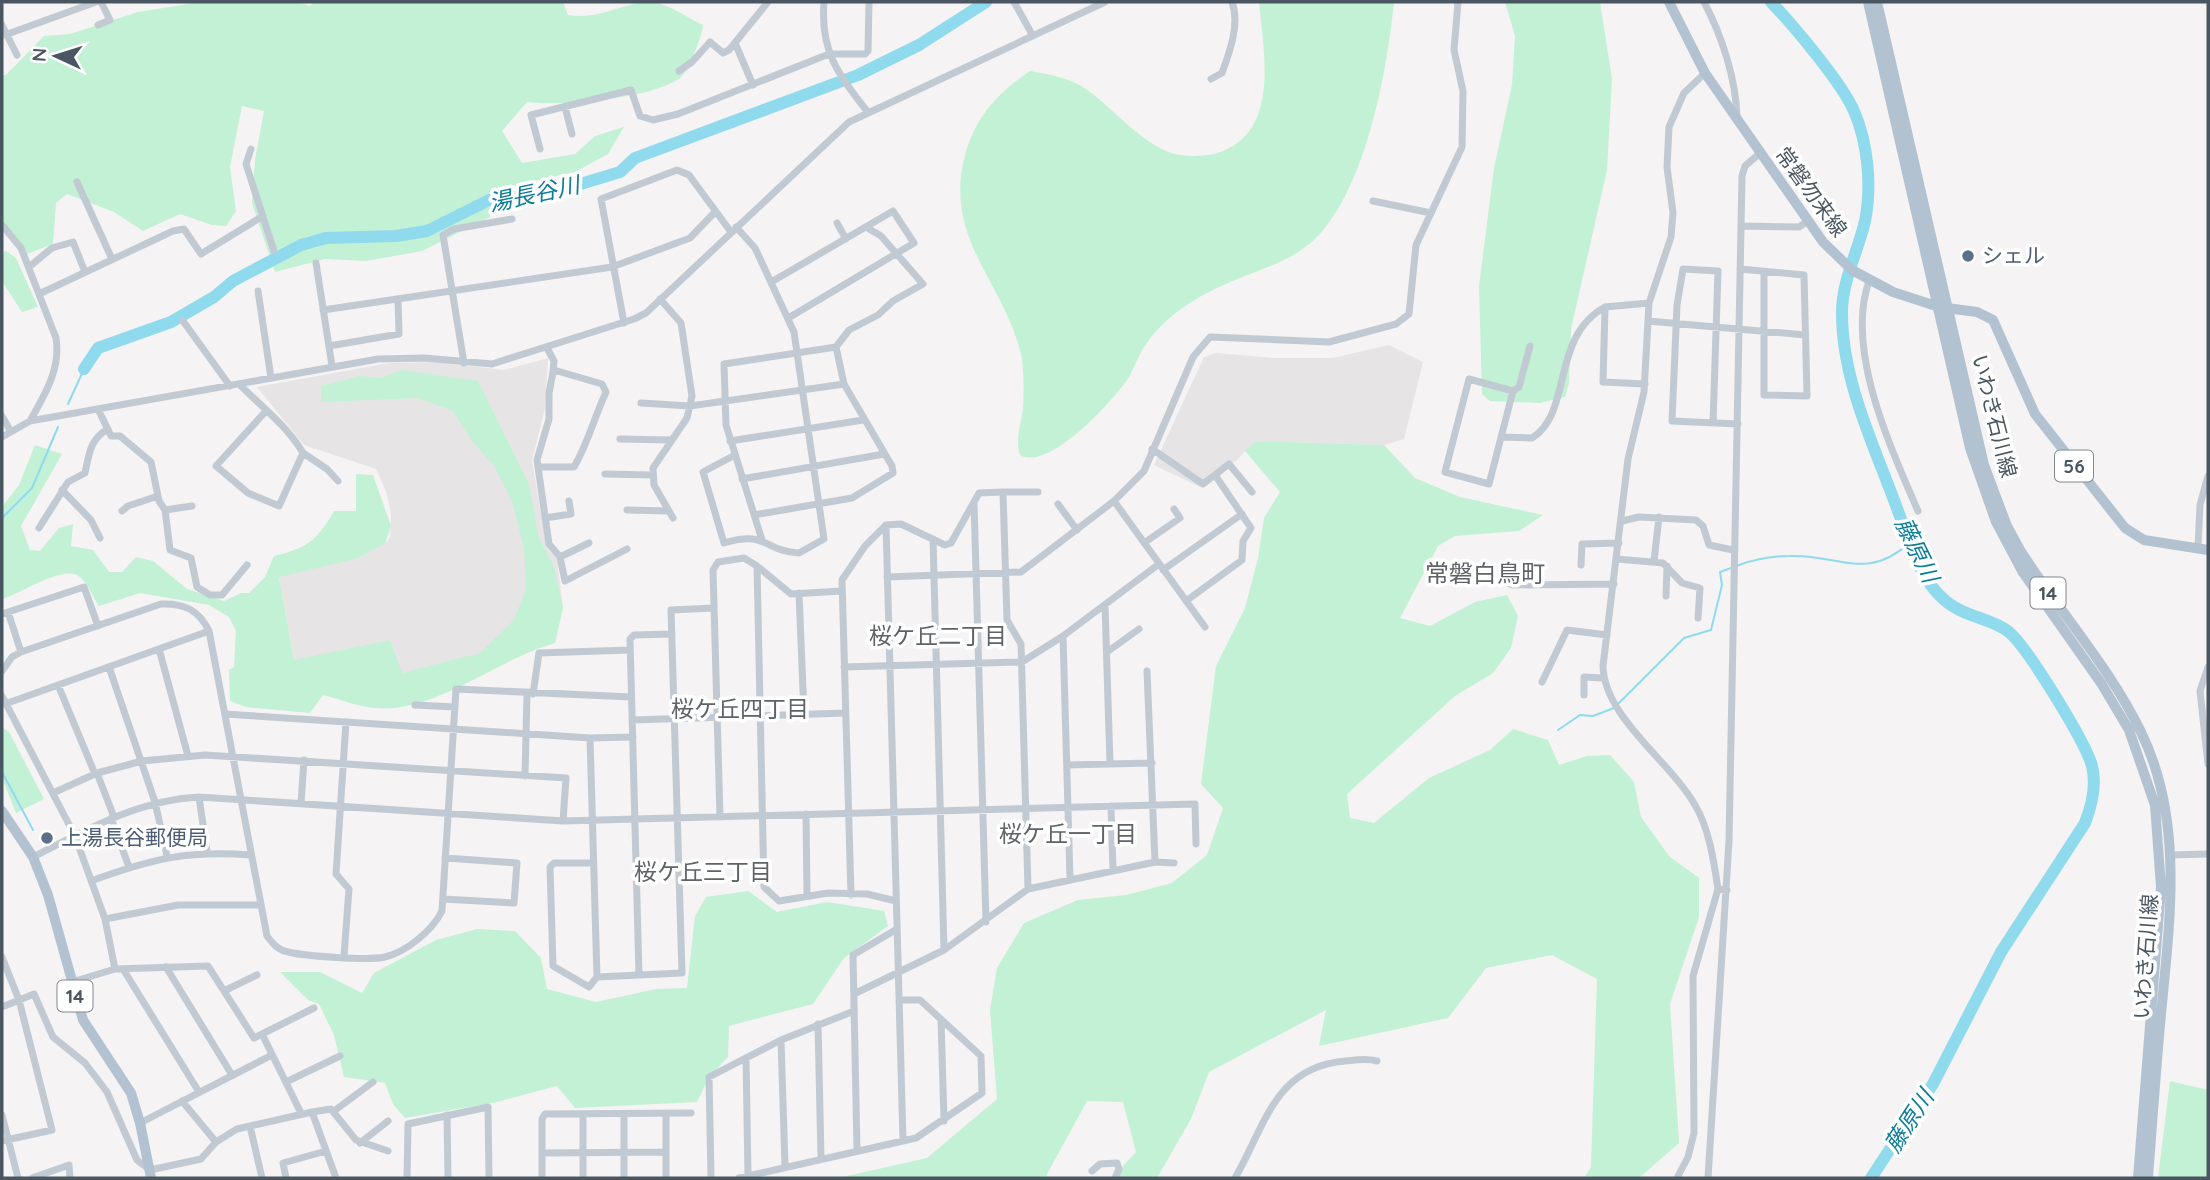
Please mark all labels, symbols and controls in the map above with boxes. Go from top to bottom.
north arrow [21,21,91,91]
text: N [27,47,51,63]
street label: 常磐勿来線 [1770,141,1853,242]
water label: 湯長谷川 [486,169,585,217]
place label: シェル [1982,242,2045,268]
marker: シェル [1960,248,1976,264]
street label: いわき石川線 [1967,351,2023,480]
road number: 56 [2055,450,2093,481]
water label: 藤原川 [1889,512,1947,590]
district label: 常磐白鳥町 [1425,558,1545,588]
road number: 14 [2030,578,2066,608]
district label: 桜ケ丘二丁目 [869,621,1007,650]
district label: 桜ケ丘四丁目 [671,694,809,723]
district label: 桜ケ丘一丁目 [999,819,1137,848]
place label: 上湯長谷郵便局 [61,824,208,850]
marker: 上湯長谷郵便局 [39,830,55,846]
district label: 桜ケ丘三丁目 [634,857,772,886]
street label: いわき石川線 [2128,893,2162,1021]
road number: 14 [57,980,92,1012]
water label: 藤原川 [1878,1081,1941,1158]

